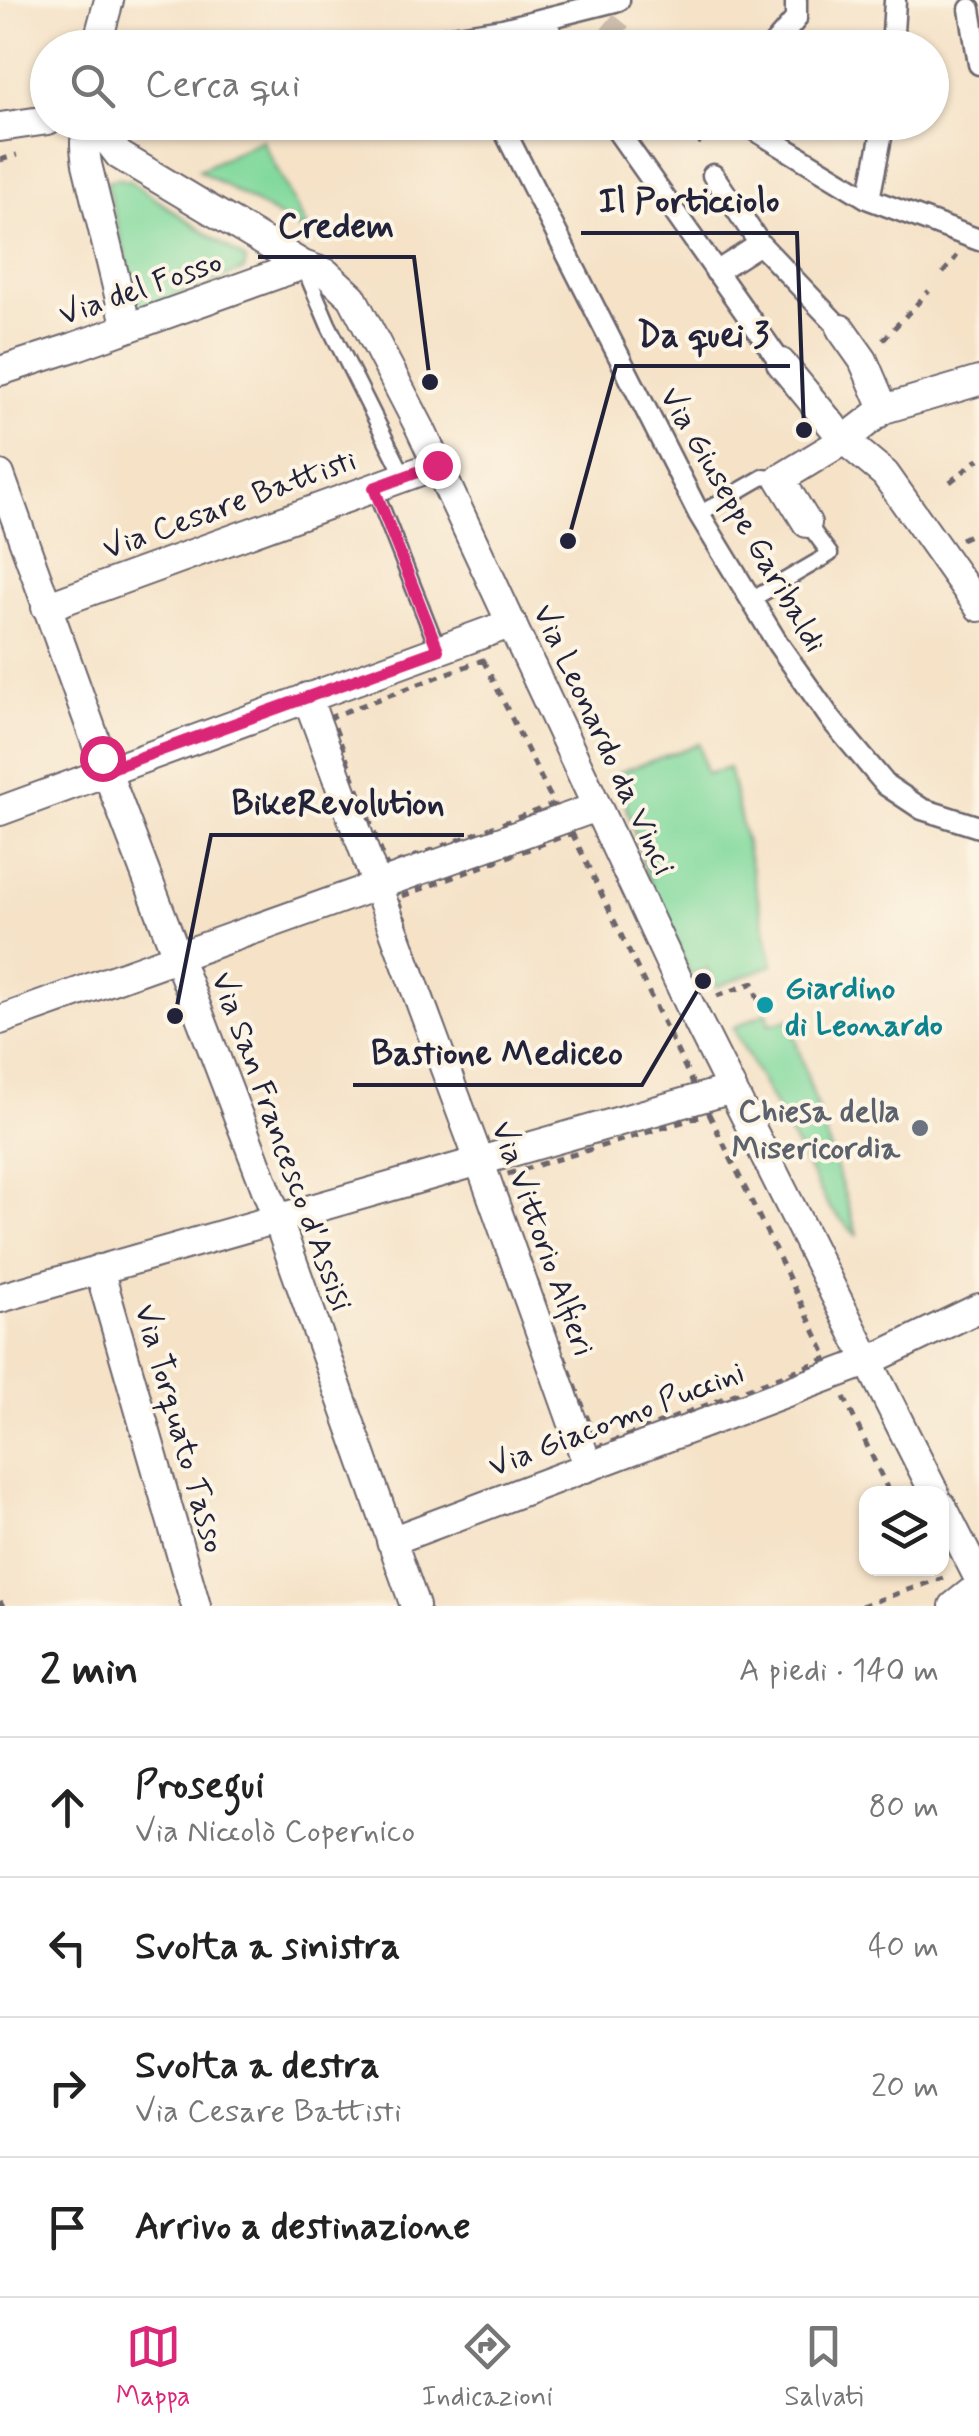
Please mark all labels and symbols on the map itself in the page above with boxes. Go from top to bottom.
callout: Il Porticciolo [581,168,797,233]
text: Il Porticciolo [599,179,779,225]
callout: Credem [258,192,414,257]
text: Credem [278,204,394,250]
street label: Via del Fosso [54,241,228,336]
callout: Da quei 3 [616,301,790,366]
text: Da quei 3 [637,313,769,359]
street label: Via Giuseppe Garibaldi [649,379,836,661]
street label: Via Cesare Battisti [97,440,362,570]
route end [415,443,461,489]
street label: Via Leonardo da Vinci [522,598,684,882]
route start [80,736,126,782]
callout: BikeRevolution [211,770,464,835]
text: BikeRevolution [231,781,445,827]
street label: Via San Francesco d'Assisi [200,966,362,1317]
place label: Giardino di Leonardo [785,968,943,1047]
marker: Giardino di Leonardo [754,994,776,1016]
callout: Bastione Mediceo [353,1020,642,1085]
text: Bastione Mediceo [371,1031,623,1077]
place label: Chiesa della Misericordia [732,1091,901,1170]
street label: Via Vittorio Alfieri [480,1115,604,1362]
marker: Chiesa della Misericordia [909,1117,931,1139]
street label: Via Torquato Tasso [123,1299,235,1558]
street label: Via Giacomo Puccini [483,1352,751,1488]

